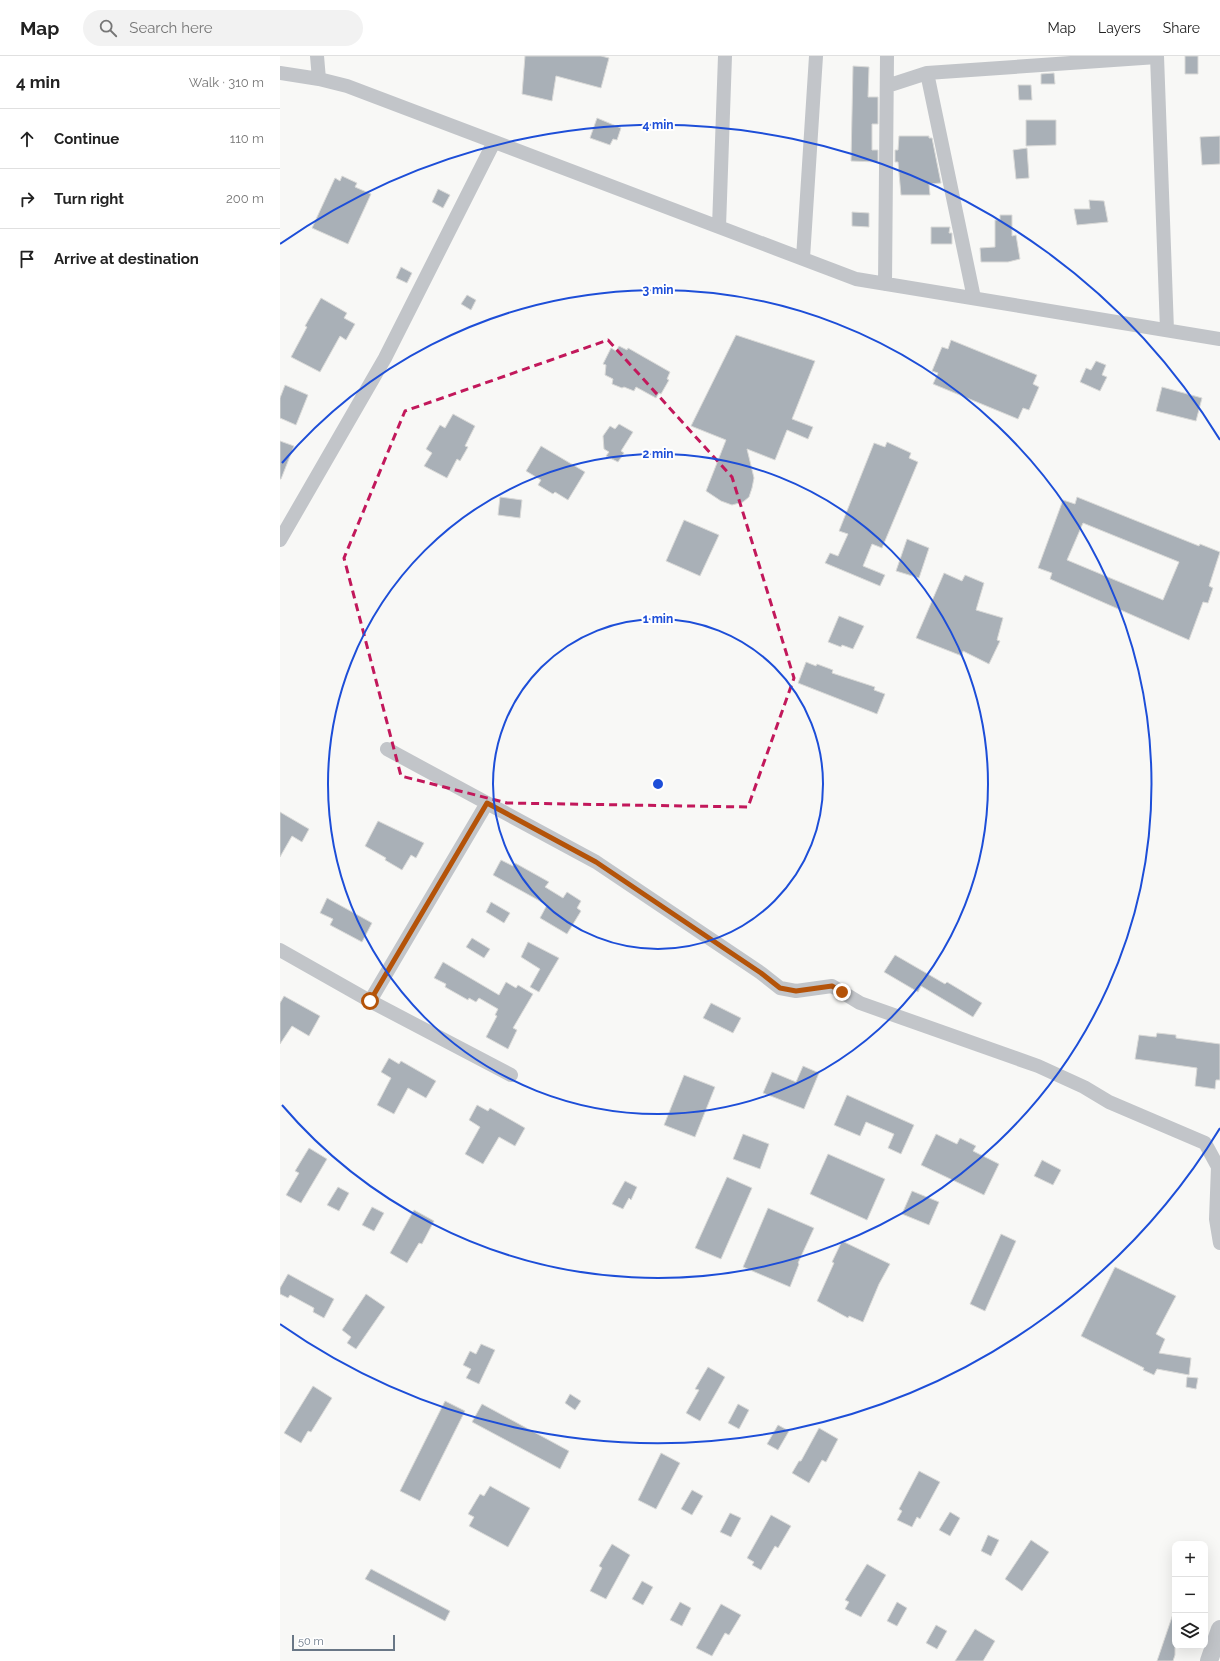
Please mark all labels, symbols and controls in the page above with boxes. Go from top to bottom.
search box [83,10,363,46]
text: Map [20,17,59,39]
icon: search [97,17,119,39]
text: Search here [129,19,213,37]
text: Map [1048,20,1076,36]
text: Layers [1098,20,1141,36]
text: Share [1163,20,1200,36]
text: 4 min [16,72,60,92]
text: Walk · 310 m [189,75,264,90]
text: 4 min [642,118,674,132]
icon: ahead [16,128,38,150]
text: Continue [54,130,119,148]
text: 110 m [230,131,264,146]
icon: right [16,188,38,210]
text: Turn right [54,190,124,208]
text: 200 m [226,191,264,206]
icon: arrive [16,248,38,270]
text: Arrive at destination [54,250,199,268]
text: 3 min [642,283,674,297]
text: 2 min [642,447,674,461]
text: 1 min [643,612,673,626]
centre of rings [651,777,665,791]
route end [833,983,851,1001]
route start [361,992,379,1010]
map controls [1172,1541,1208,1649]
button: + [1172,1541,1208,1577]
button: − [1172,1577,1208,1613]
button: layers [1172,1613,1208,1649]
scale bar [292,1633,395,1652]
text: 50 m [298,1635,324,1648]

